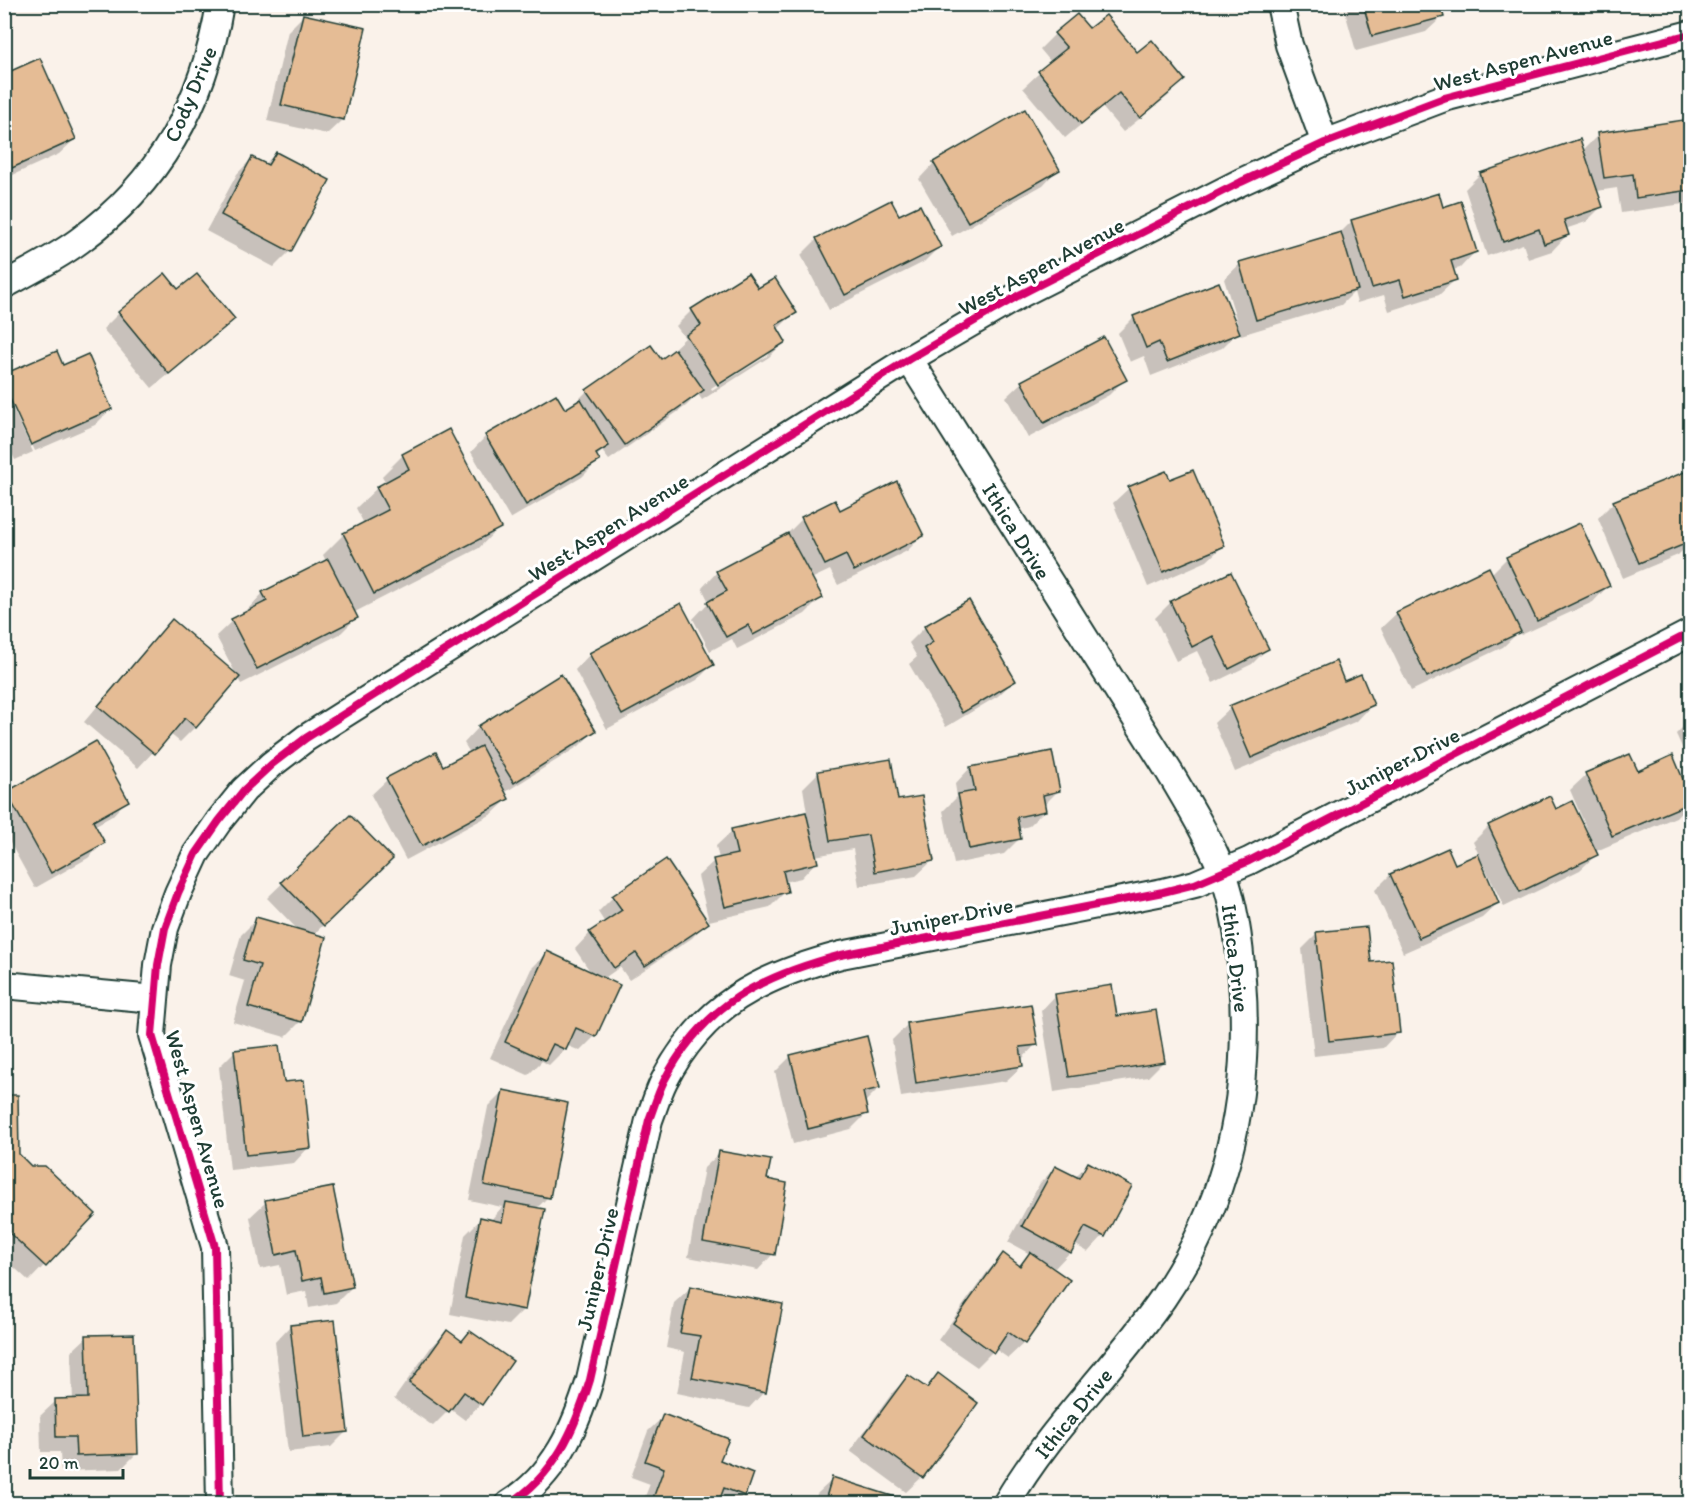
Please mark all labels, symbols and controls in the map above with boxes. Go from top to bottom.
street label: West Aspen Avenue [1431,24,1616,97]
street label: Cody Drive [158,42,223,146]
street label: West Aspen Avenue [954,211,1129,322]
street label: West Aspen Avenue [523,467,694,588]
street label: Ithica Drive [976,478,1057,585]
street label: Juniper Drive [1340,721,1464,802]
street label: Juniper Drive [887,891,1015,942]
street label: Ithica Drive [1215,902,1256,1014]
street label: West Aspen Avenue [159,1027,236,1211]
street label: Juniper Drive [570,1205,625,1333]
street label: Ithica Drive [1029,1362,1118,1464]
scale bar [30,1442,123,1480]
text: 20 m [39,1452,79,1474]

